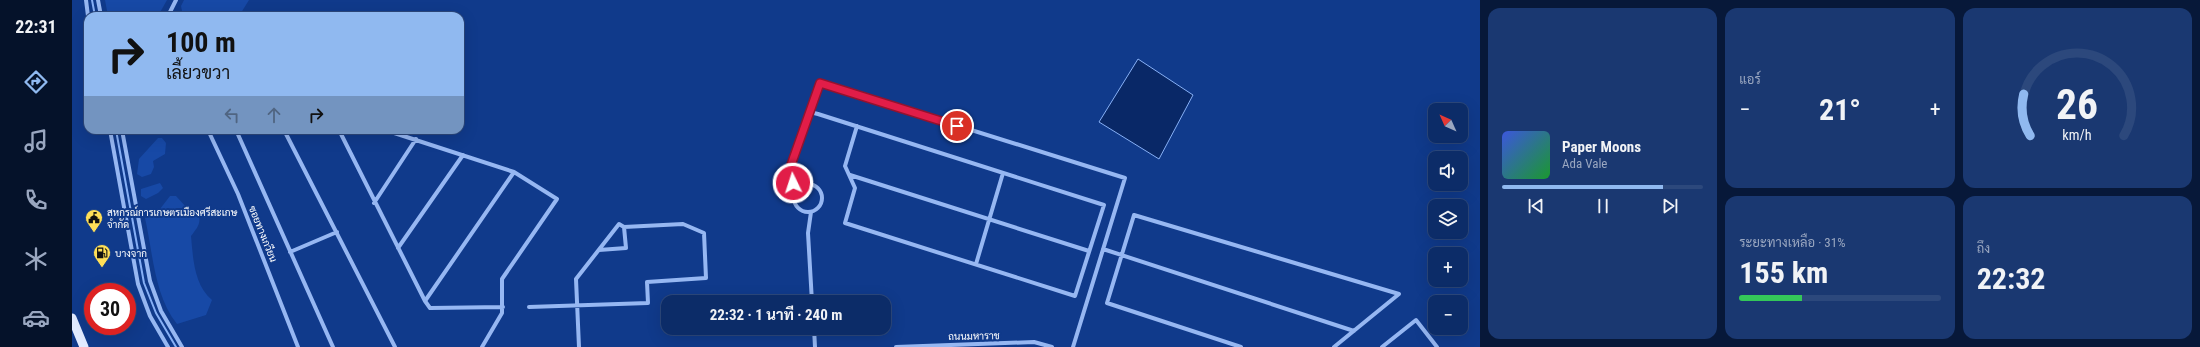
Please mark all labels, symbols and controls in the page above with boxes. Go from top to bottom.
text: 22:31 [15,16,57,37]
text: 100 m [166,26,236,59]
icon: right [100,28,152,80]
text: เลี้ยวขวา [166,62,230,83]
icon: directions [22,68,50,96]
text: แอร์ [1739,72,1761,87]
text: 26 [2056,80,2098,129]
text: 21° [1819,92,1861,127]
text: − [1739,97,1750,122]
text: + [1930,97,1941,122]
north arrow [1428,103,1468,143]
map controls [1428,103,1468,335]
icon: left [221,104,243,126]
icon: ahead [263,104,285,126]
icon: right [305,104,327,126]
pin [940,109,974,143]
icon: arrive [946,115,968,137]
text: km/h [2063,126,2092,142]
icon: music [22,127,50,155]
text: Paper Moons [1562,138,1641,156]
button: sound [1428,151,1468,191]
text: Ada Vale [1562,156,1607,171]
position arrow [772,162,814,204]
icon: phone [22,186,50,214]
icon: previous [1525,195,1547,217]
icon: pause [1592,195,1614,217]
icon: next [1659,195,1681,217]
button: layers [1428,199,1468,239]
street label: ซอยทางเกวียน [247,204,280,264]
place label: สหกรณ์การเกษตรเมืองศรีสะเกษ จำกัด [107,205,238,230]
public building icon: สหกรณ์การเกษตรเมืองศรีสะเกษ จำกัด [84,208,104,233]
text: ระยะทางเหลือ · 31% [1739,235,1845,250]
text: ถึง [1977,241,1990,256]
fuel station icon: บางจาก [92,243,112,268]
icon: climate [22,245,50,273]
button: + [1428,247,1468,287]
place label: บางจาก [115,248,147,259]
text: 155 km [1739,255,1828,290]
text: 22:32 [1977,261,2046,296]
speed limit sign: 30 [84,283,136,335]
button: − [1428,295,1468,335]
icon: car [22,304,50,332]
text: 22:32 · 1 นาที · 240 m [710,306,842,324]
street label: ถนนมหาราช [948,330,1000,342]

